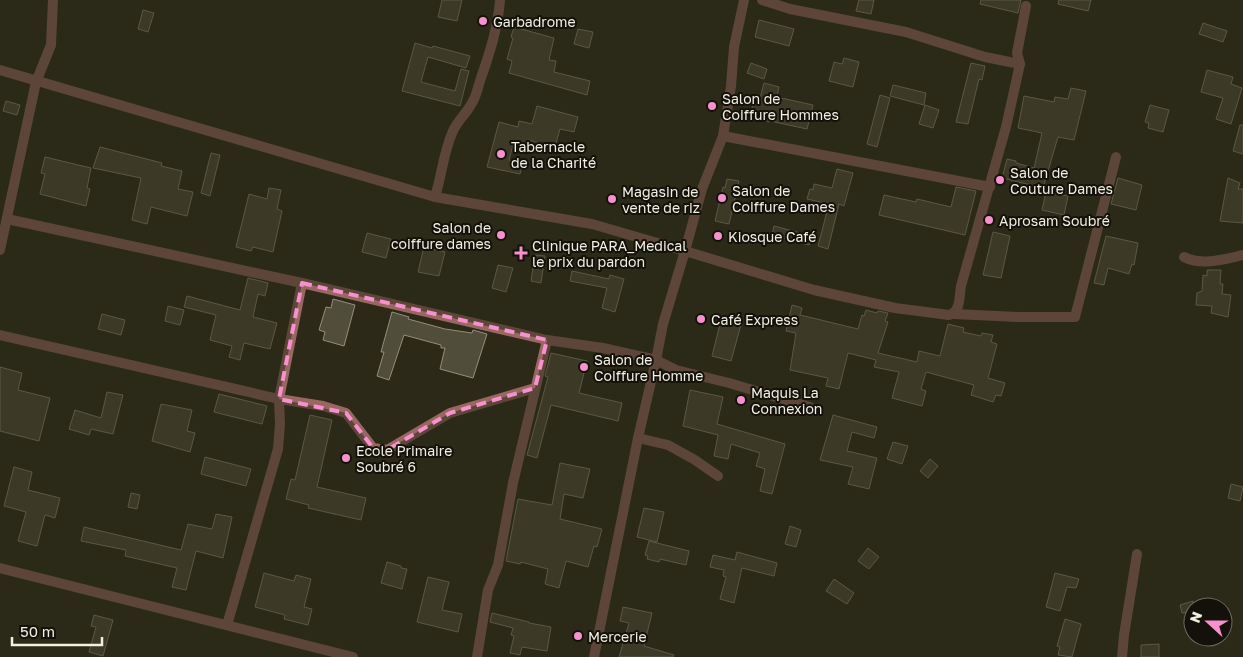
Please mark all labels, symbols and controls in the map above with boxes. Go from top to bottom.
place label: Garbadrome [493,13,576,30]
marker: Garbadrome [477,15,489,27]
place label: Salon de Coiffure Hommes [722,90,839,123]
marker: Salon de Coiffure Hommes [706,100,718,112]
place label: Tabernacle de la Charité [511,138,596,171]
marker: Tabernacle de la Charité [495,148,507,160]
place label: Salon de Couture Dames [1010,164,1113,197]
marker: Salon de Couture Dames [994,174,1006,186]
place label: Salon de Coiffure Dames [732,182,835,215]
place label: Magasin de vente de riz [622,183,700,216]
marker: Salon de Coiffure Dames [716,192,728,204]
marker: Magasin de vente de riz [606,193,618,205]
place label: Aprosam Soubré [999,212,1110,229]
marker: Aprosam Soubré [983,214,995,226]
place label: Salon de coiffure dames [391,219,491,252]
place label: Kiosque Café [728,228,816,245]
marker: Salon de coiffure dames [495,229,507,241]
marker: Kiosque Café [712,230,724,242]
place label: Clinique PARA_Medical le prix du pardon [532,237,687,270]
marker: Clinique PARA_Medical le prix du pardon [514,246,528,260]
place label: Café Express [711,311,798,328]
marker: Café Express [695,313,707,325]
place label: Salon de Coiffure Homme [594,351,703,384]
marker: Salon de Coiffure Homme [578,361,590,373]
place label: Maquis La Connexion [751,384,822,417]
marker: Maquis La Connexion [735,394,747,406]
place label: Ecole Primaire Soubré 6 [356,442,452,475]
marker: Ecole Primaire Soubré 6 [340,452,352,464]
north arrow [1183,597,1233,647]
text: N [1186,609,1205,625]
scale bar [12,614,102,646]
text: 50 m [20,622,55,640]
place label: Mercerie [588,628,647,645]
marker: Mercerie [572,630,584,642]

